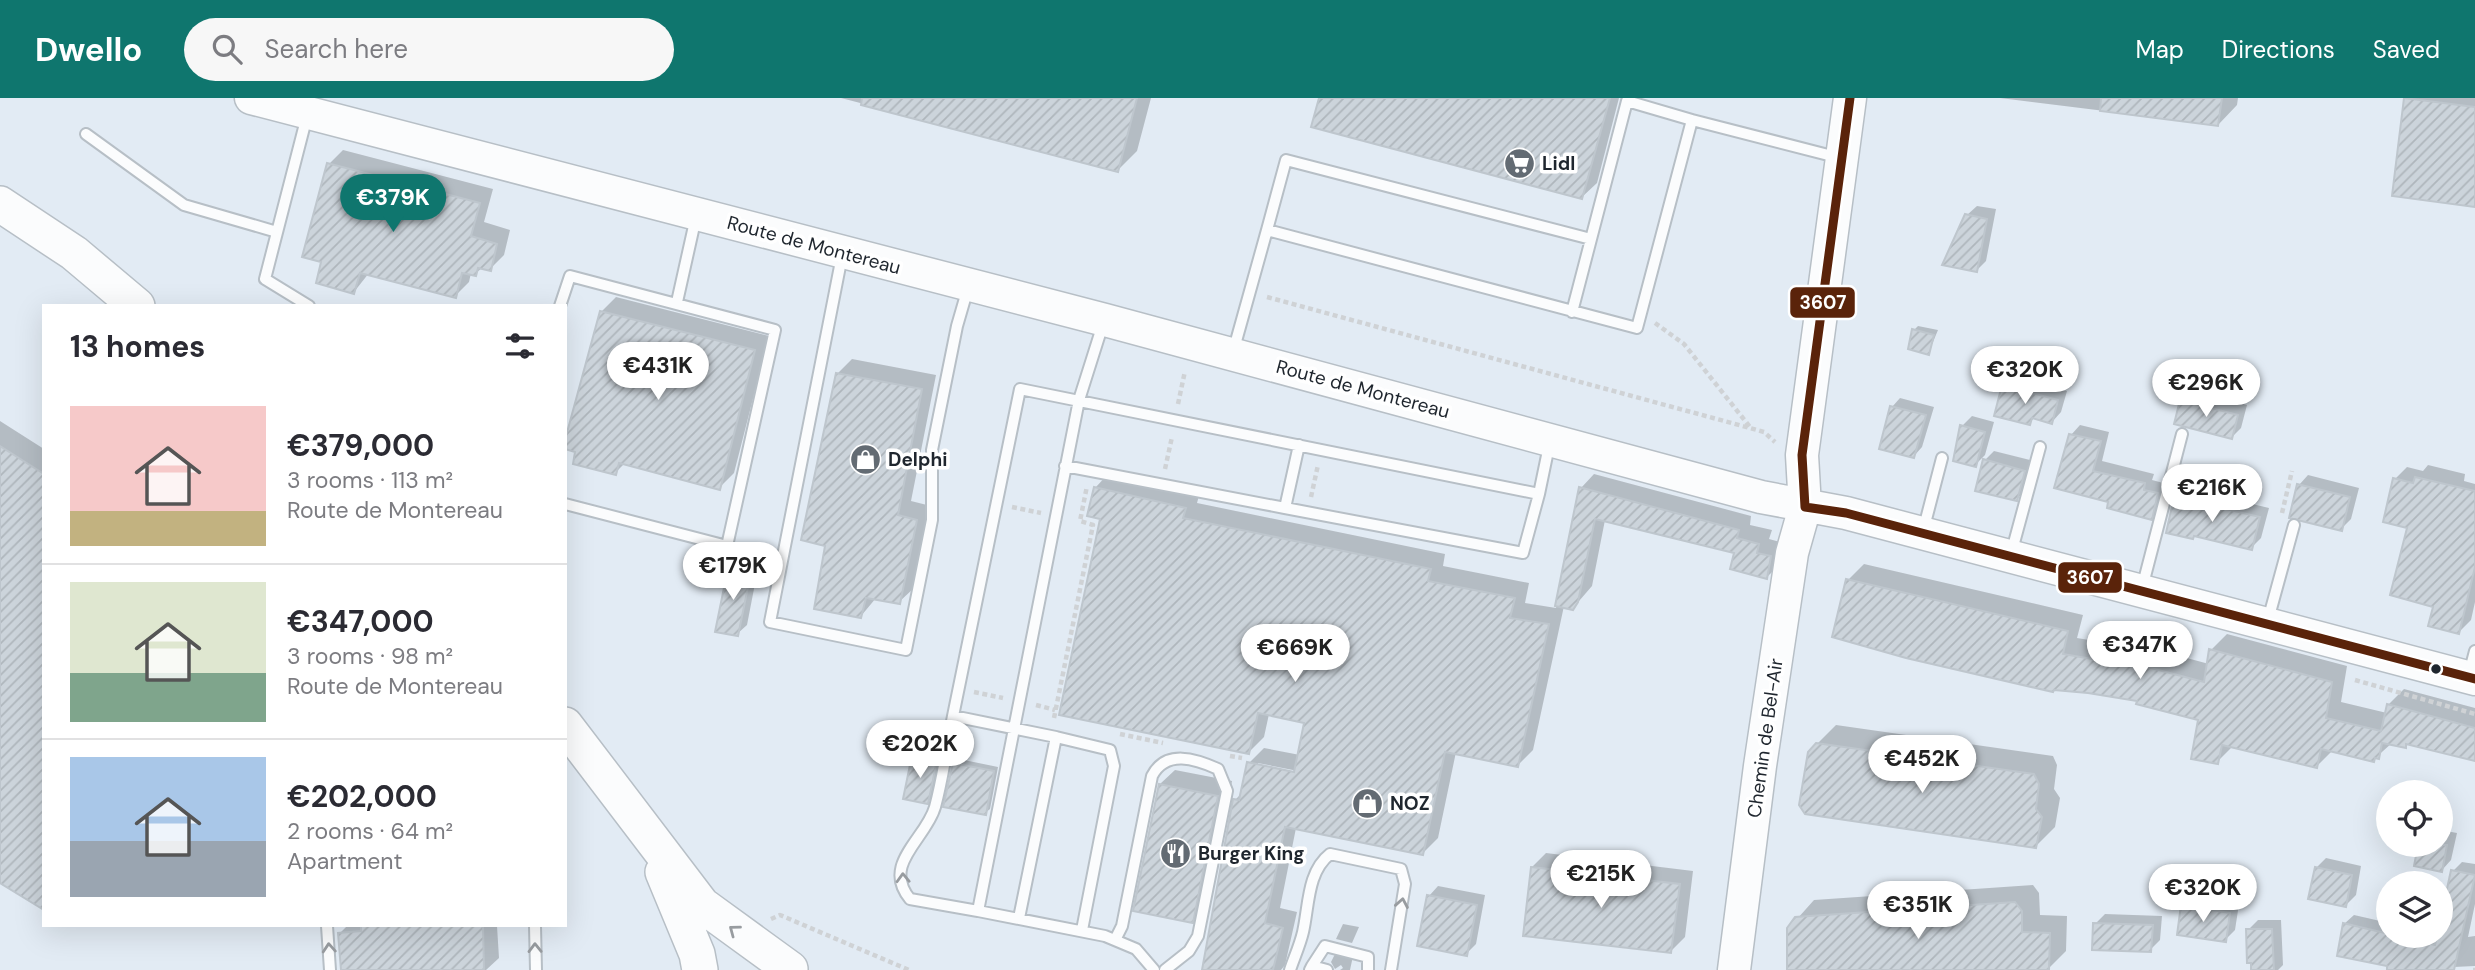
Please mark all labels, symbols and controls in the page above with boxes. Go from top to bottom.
search box [184,18,674,81]
text: Dwello [35,28,142,71]
icon: search [208,30,246,68]
text: Search here [264,32,408,66]
text: Map [2136,34,2184,65]
text: Directions [2222,34,2335,65]
text: Saved [2373,34,2440,65]
supermarket icon: Lidl [1502,146,1536,180]
place label: Lidl [1542,151,1575,176]
pin: €379K [344,174,442,234]
text: €379K [356,182,430,212]
street label: Route de Montereau [725,210,903,280]
line badge: 3607 [1789,286,1856,319]
text: 3607 [1800,290,1846,315]
text: 13 homes [70,327,205,366]
icon: filters [501,327,539,365]
pin: €431K [609,342,707,402]
pin: €320K [1976,346,2074,406]
text: €431K [623,350,693,380]
street label: Route de Montereau [1274,354,1452,424]
text: €320K [1987,354,2063,384]
pin: €296K [2157,360,2255,419]
text: €296K [2168,367,2244,397]
text: €379,000 [287,426,434,465]
icon: home [126,434,210,518]
shop icon: Delphi [848,442,882,476]
place label: Delphi [888,447,947,472]
pin: €216K [2163,464,2261,524]
text: 3 rooms · 113 m² [287,465,453,495]
text: €216K [2177,472,2247,502]
text: Route de Montereau [287,495,503,525]
pin: €179K [684,542,782,602]
text: €179K [699,550,767,580]
line badge: 3607 [2057,561,2123,594]
text: 3607 [2067,565,2113,590]
text: €347,000 [287,602,434,641]
icon: home [126,610,210,694]
pin: €347K [2091,622,2189,681]
pin: €669K [1246,624,1344,684]
text: €347K [2103,629,2177,659]
text: €669K [1257,632,1333,662]
text: 3 rooms · 98 m² [287,641,453,671]
street label: Chemin de Bel-Air [1741,657,1789,819]
unlabelled marker [2429,662,2443,676]
text: Route de Montereau [287,671,503,701]
pin: €202K [871,720,969,780]
text: €202K [882,728,958,758]
pin: €452K [1873,736,1971,795]
text: €452K [1884,743,1960,773]
text: €202,000 [287,777,437,816]
map controls [2376,780,2453,948]
button: locate [2376,780,2453,857]
icon: home [126,785,210,869]
shop icon: NOZ [1350,786,1384,820]
place label: NOZ [1390,791,1430,816]
text: 2 rooms · 64 m² [287,816,453,846]
restaurant icon: Burger King [1158,836,1192,870]
place label: Burger King [1198,841,1305,866]
text: Apartment [287,846,402,876]
pin: €215K [1552,850,1650,910]
text: €215K [1566,858,1636,888]
pin: €320K [2154,864,2252,924]
button: layers [2376,871,2453,948]
one-way arrow [895,872,910,883]
text: €320K [2165,872,2241,902]
pin: €351K [1869,882,1967,941]
text: €351K [1883,889,1953,919]
one-way arrow [1394,897,1409,909]
one-way arrow [729,926,741,939]
one-way arrow [321,942,336,953]
one-way arrow [528,942,543,953]

